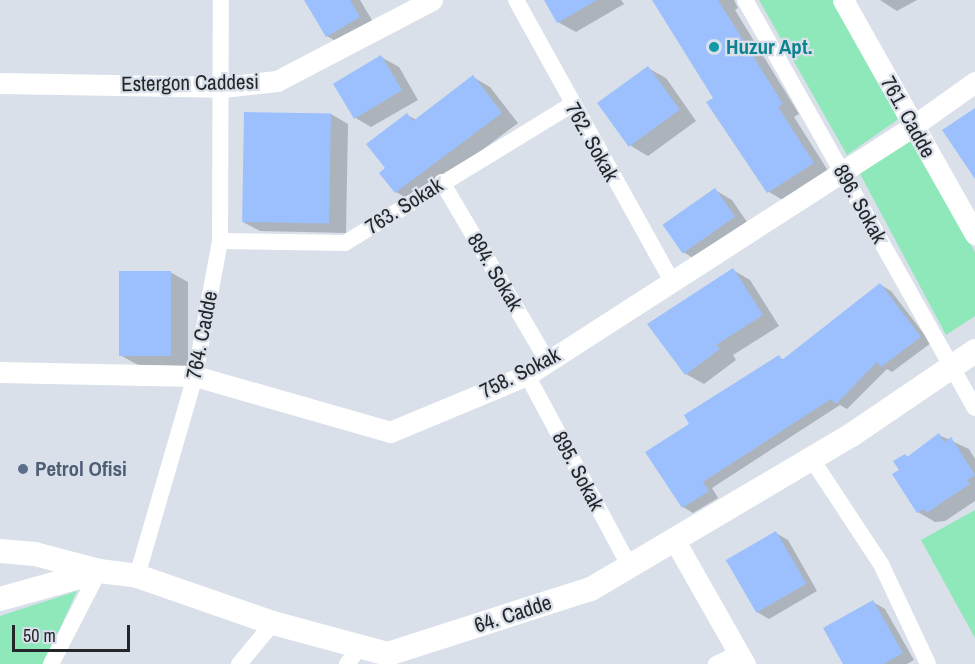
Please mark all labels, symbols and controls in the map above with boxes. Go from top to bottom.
place label: Huzur Apt. [726,34,813,60]
marker: Huzur Apt. [707,40,721,54]
street label: Estergon Caddesi [121,69,259,97]
street label: 761. Cadde [875,72,941,162]
street label: 762. Sokak [560,98,624,186]
street label: 896. Sokak [828,160,892,248]
street label: 763. Sokak [361,172,447,240]
street label: 894. Sokak [462,229,528,315]
street label: 764. Cadde [181,289,223,381]
street label: 758. Sokak [476,342,564,404]
street label: 895. Sokak [547,427,609,515]
place label: Petrol Ofisi [35,456,127,482]
marker: Petrol Ofisi [16,462,30,476]
street label: 64. Cadde [471,590,555,638]
scale bar [15,613,134,651]
text: 50 m [23,623,56,648]

